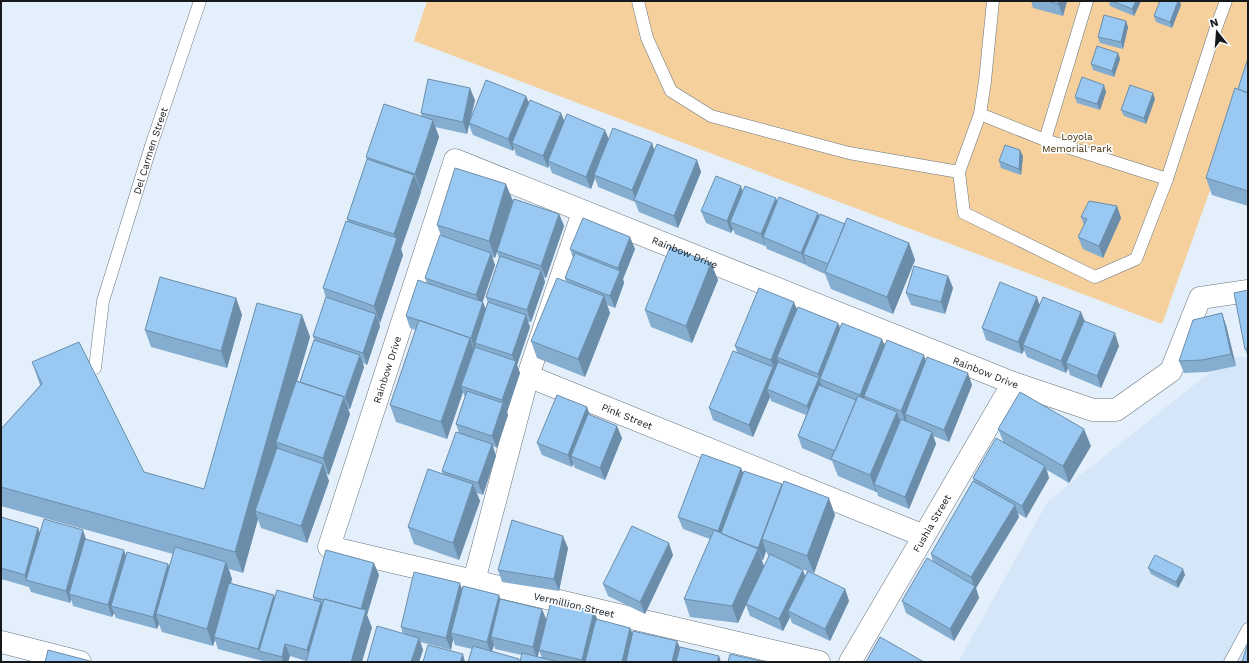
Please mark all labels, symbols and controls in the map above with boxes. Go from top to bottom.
north arrow [1197,12,1237,52]
text: N [1208,16,1220,30]
street label: Del Carmen Street [131,105,169,196]
park label: Loyola Memorial Park [1042,131,1112,154]
street label: Rainbow Drive [651,234,720,270]
street label: Rainbow Drive [371,334,403,404]
street label: Rainbow Drive [951,354,1020,390]
street label: Pink Street [600,401,655,432]
street label: Fushia Street [910,492,953,554]
street label: Vermillion Street [533,590,616,620]

